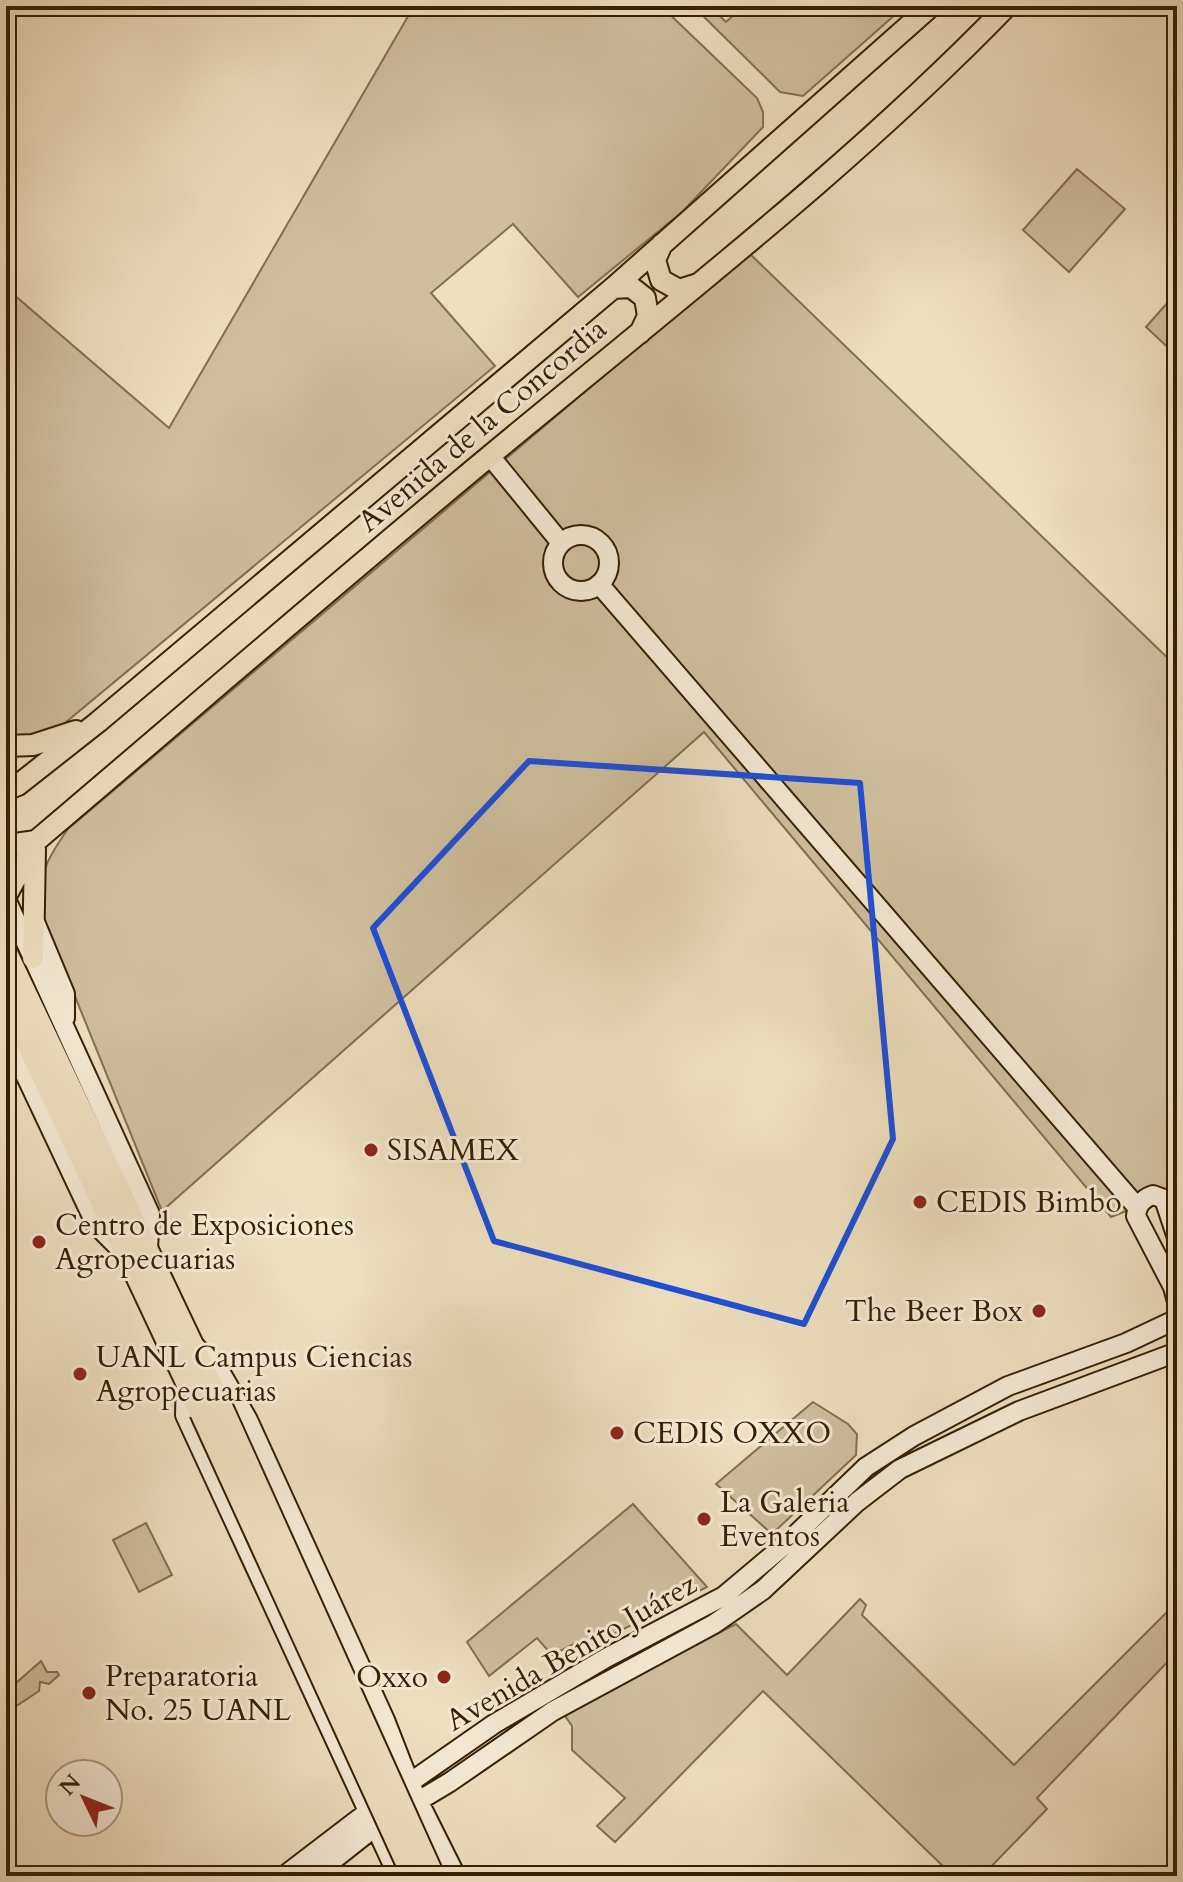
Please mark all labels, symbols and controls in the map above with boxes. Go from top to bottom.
street label: Avenida de la Concordia [349,309,616,542]
place label: SISAMEX [387,1130,519,1171]
marker: SISAMEX [362,1141,380,1159]
place label: CEDIS Bimbo [936,1182,1122,1223]
marker: CEDIS Bimbo [911,1193,929,1211]
place label: Centro de Exposiciones Agropecuarias [55,1205,354,1280]
marker: Centro de Exposiciones Agropecuarias [30,1233,48,1251]
place label: The Beer Box [845,1291,1023,1332]
marker: The Beer Box [1030,1302,1048,1320]
place label: UANL Campus Ciencias Agropecuarias [96,1337,413,1412]
marker: UANL Campus Ciencias Agropecuarias [71,1365,89,1383]
place label: CEDIS OXXO [633,1413,831,1454]
marker: CEDIS OXXO [608,1424,626,1442]
place label: La Galeria Eventos [720,1482,850,1557]
marker: La Galeria Eventos [695,1510,713,1528]
street label: Avenida Benito Juárez [438,1564,705,1741]
place label: Preparatoria No. 25 UANL [105,1656,292,1731]
place label: Oxxo [356,1657,428,1698]
marker: Oxxo [435,1668,453,1686]
marker: Preparatoria No. 25 UANL [80,1684,98,1702]
north arrow [44,1758,124,1838]
text: N [53,1768,88,1802]

